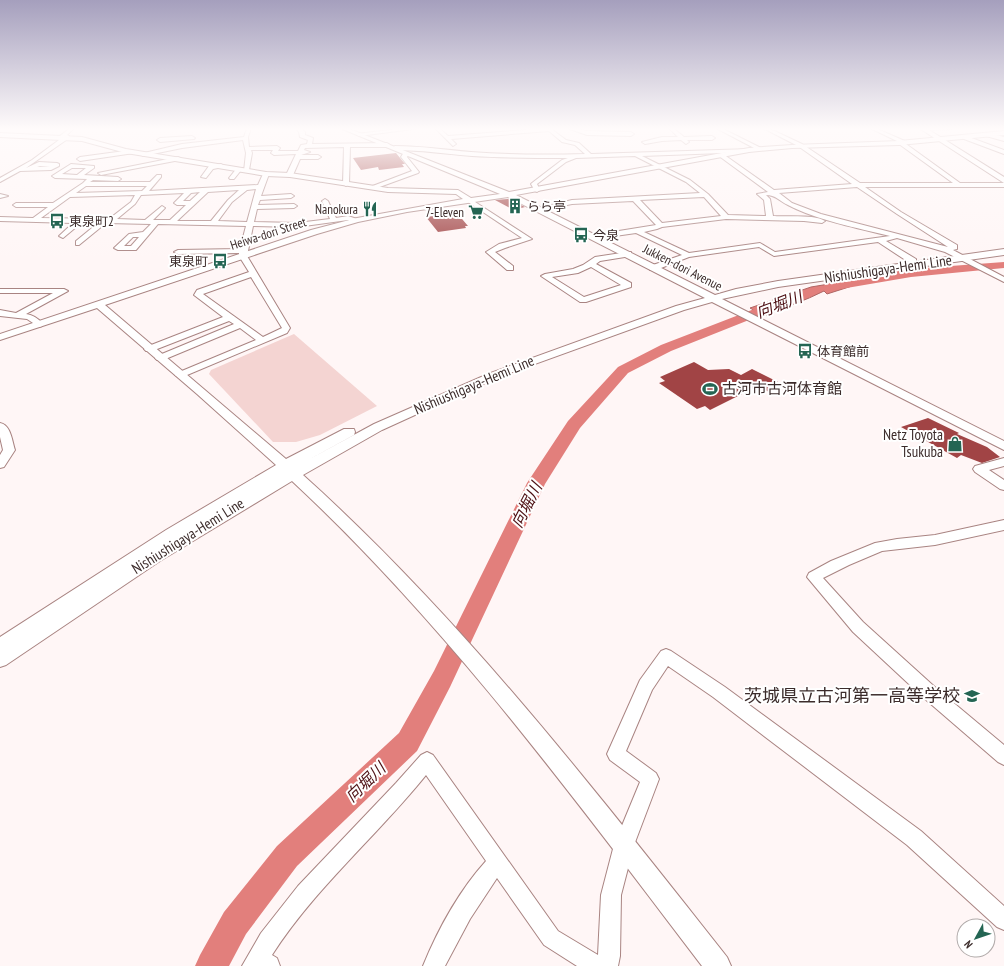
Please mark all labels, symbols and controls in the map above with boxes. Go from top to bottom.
building icon: らら亭 [506,197,524,215]
place label: らら亭 [527,198,566,215]
restaurant icon: Nanokura [361,200,379,218]
place label: Nanokura [315,201,358,218]
supermarket icon: 7-Eleven [467,203,485,221]
place label: 7-Eleven [425,204,464,221]
bus stop icon: 東泉町2 [48,212,66,230]
place label: 東泉町2 [69,213,114,230]
street label: Heiwa-dori Street [228,213,309,254]
bus stop icon: 今泉 [572,226,590,244]
place label: 今泉 [593,227,619,244]
street label: Jukken-dori Avenue [639,240,725,295]
street label: Nishiushigaya-Hemi Line [823,250,953,287]
bus stop icon: 東泉町 [211,252,229,270]
place label: 東泉町 [169,253,208,270]
water label: 向堀川 [753,285,807,322]
bus stop icon: 体育館前 [796,342,814,360]
place label: 体育館前 [817,343,869,360]
street label: Nishiushigaya-Hemi Line [411,351,537,418]
place label: 古河市古河体育館 [722,379,842,398]
sports icon: 古河市古河体育館 [701,380,719,398]
place label: Netz Toyota Tsukuba [883,425,943,461]
shop icon: Netz Toyota Tsukuba [946,435,964,453]
water label: 向堀川 [506,477,547,531]
street label: Nishiushigaya-Hemi Line [128,493,247,578]
place label: 茨城県立古河第一高等学校 [744,684,960,707]
school or university icon: 茨城県立古河第一高等学校 [963,687,981,705]
water label: 向堀川 [341,757,391,806]
north arrow [956,918,996,958]
text: N [961,938,976,951]

